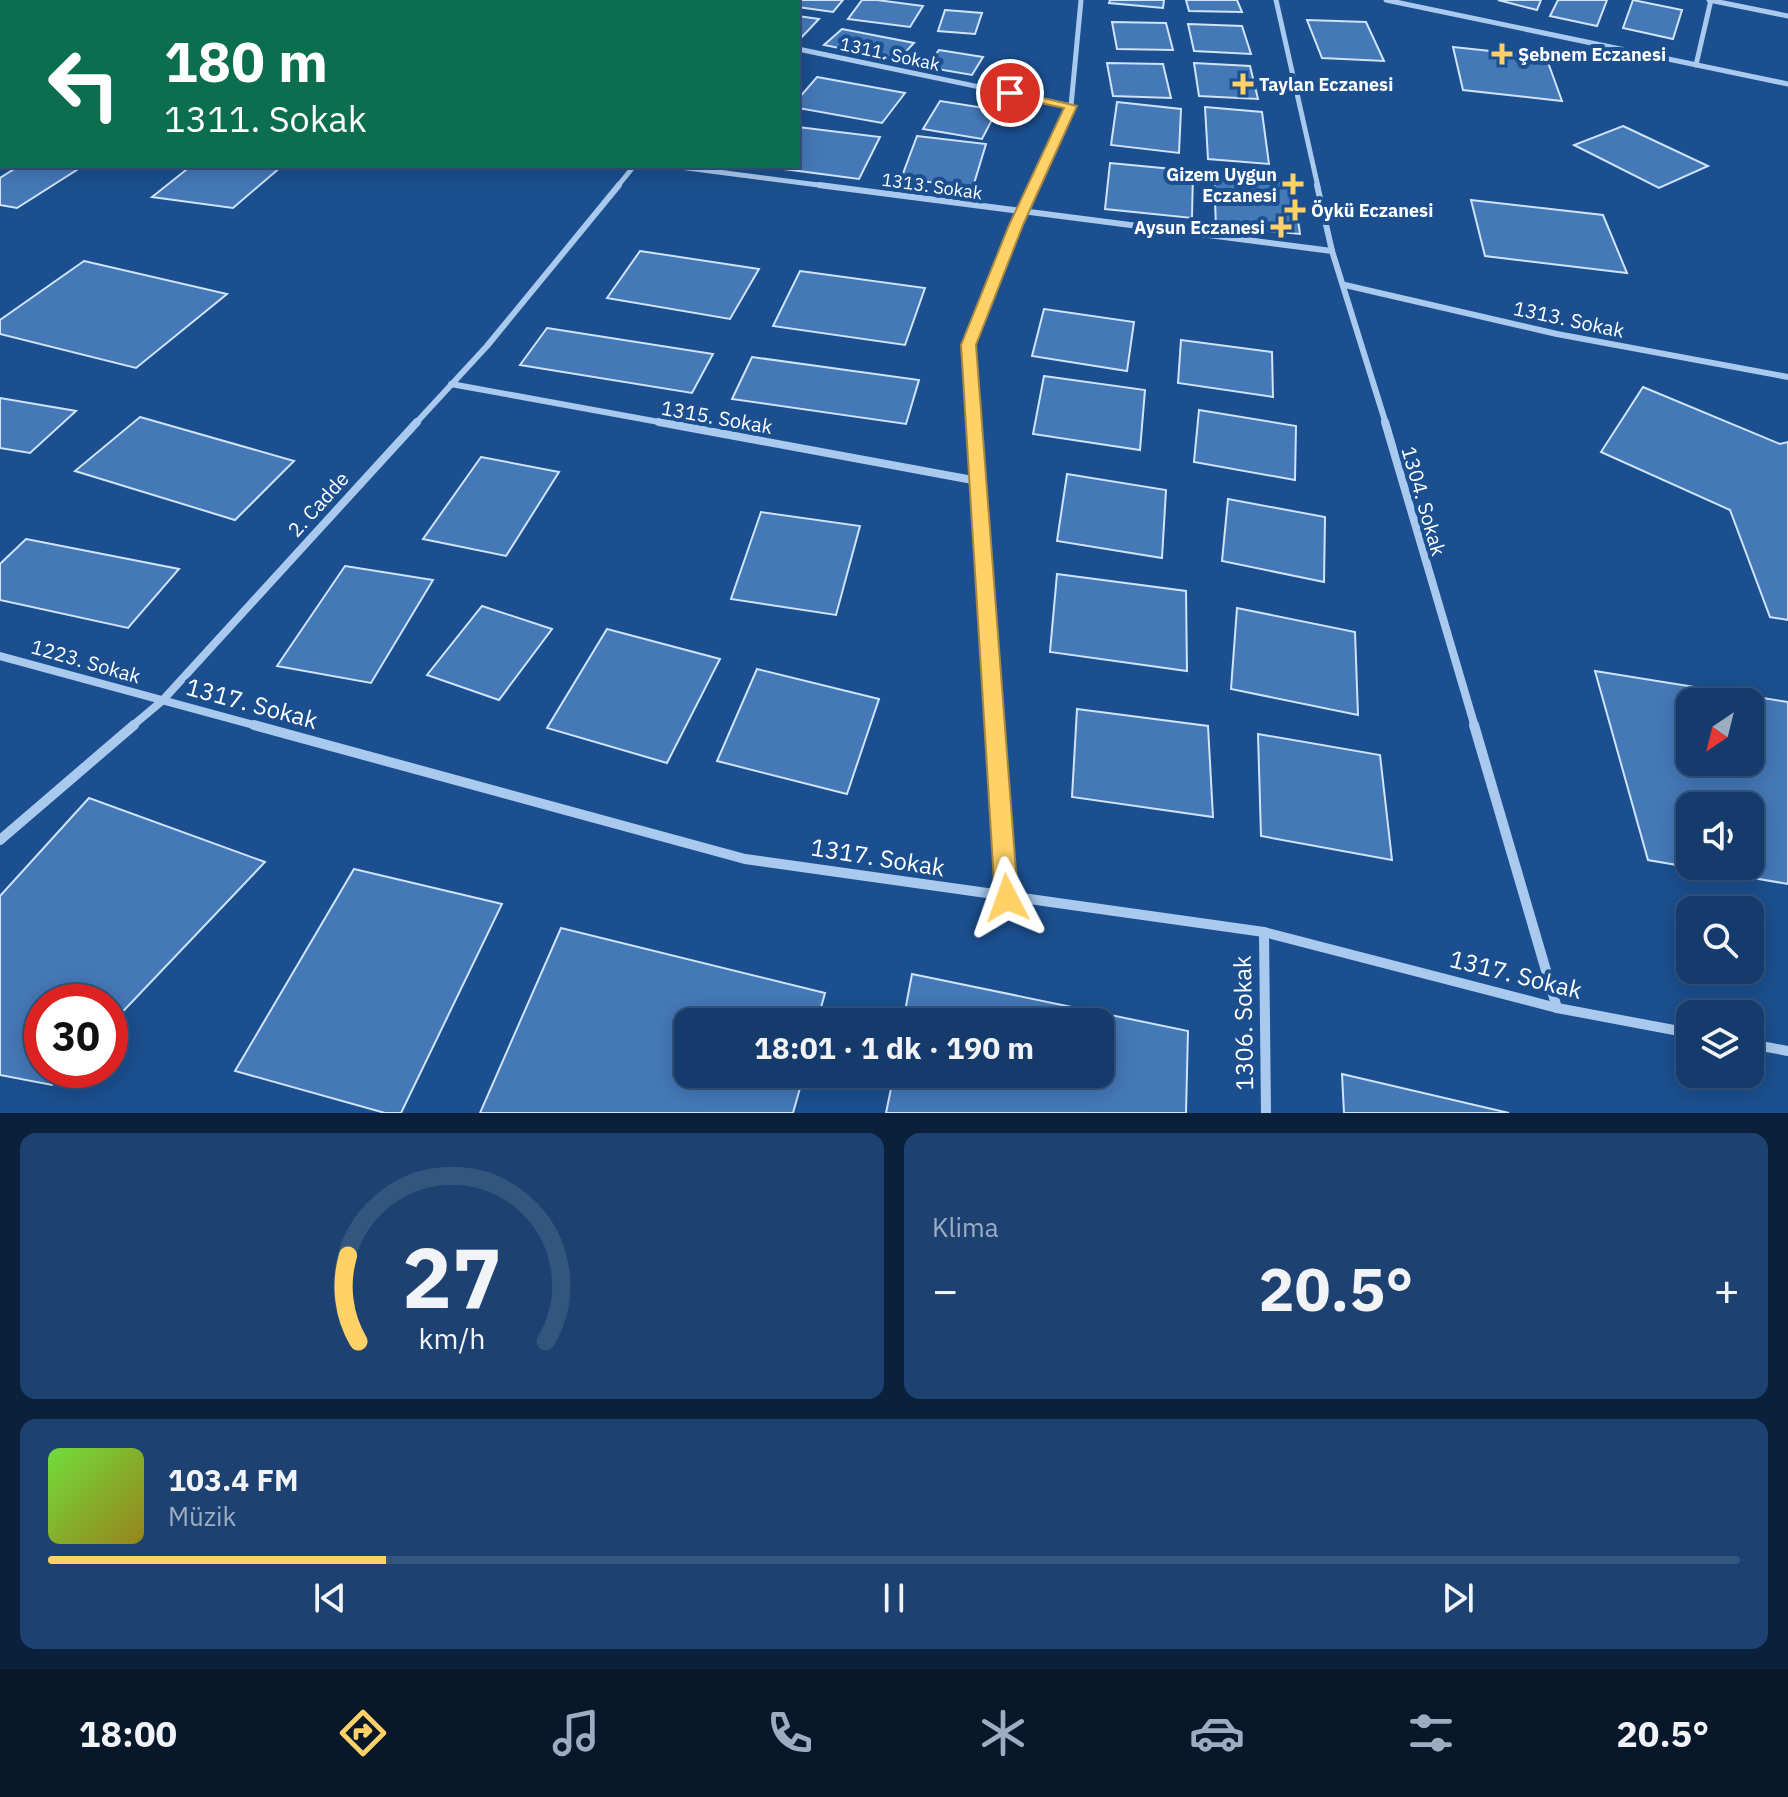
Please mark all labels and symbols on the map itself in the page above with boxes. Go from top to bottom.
street label: 1311. Sokak [838,32,942,76]
place label: Şebnem Eczanesi [1518,43,1666,66]
marker: Şebnem Eczanesi [1493,45,1511,63]
pin [976,59,1044,127]
place label: Taylan Eczanesi [1259,73,1393,96]
marker: Taylan Eczanesi [1234,75,1252,93]
place label: Gizem Uygun Eczanesi [1166,163,1277,207]
street label: 1313. Sokak [880,168,984,205]
marker: Gizem Uygun Eczanesi [1284,175,1302,193]
place label: Öykü Eczanesi [1311,199,1433,222]
marker: Öykü Eczanesi [1286,201,1304,219]
place label: Aysun Eczanesi [1134,216,1265,239]
marker: Aysun Eczanesi [1272,218,1290,236]
street label: 1313. Sokak [1511,294,1627,344]
street label: 1315. Sokak [659,394,775,440]
street label: 1304. Sokak [1395,443,1453,559]
street label: 2. Cadde [281,465,355,543]
street label: 1223. Sokak [28,632,144,690]
street label: 1317. Sokak [183,670,322,736]
north arrow [1676,688,1764,776]
street label: 1317. Sokak [809,831,948,883]
position arrow [965,856,1049,940]
street label: 1317. Sokak [1447,942,1586,1006]
street label: 1306. Sokak [1226,955,1260,1091]
speed limit sign: 30 [24,984,128,1088]

